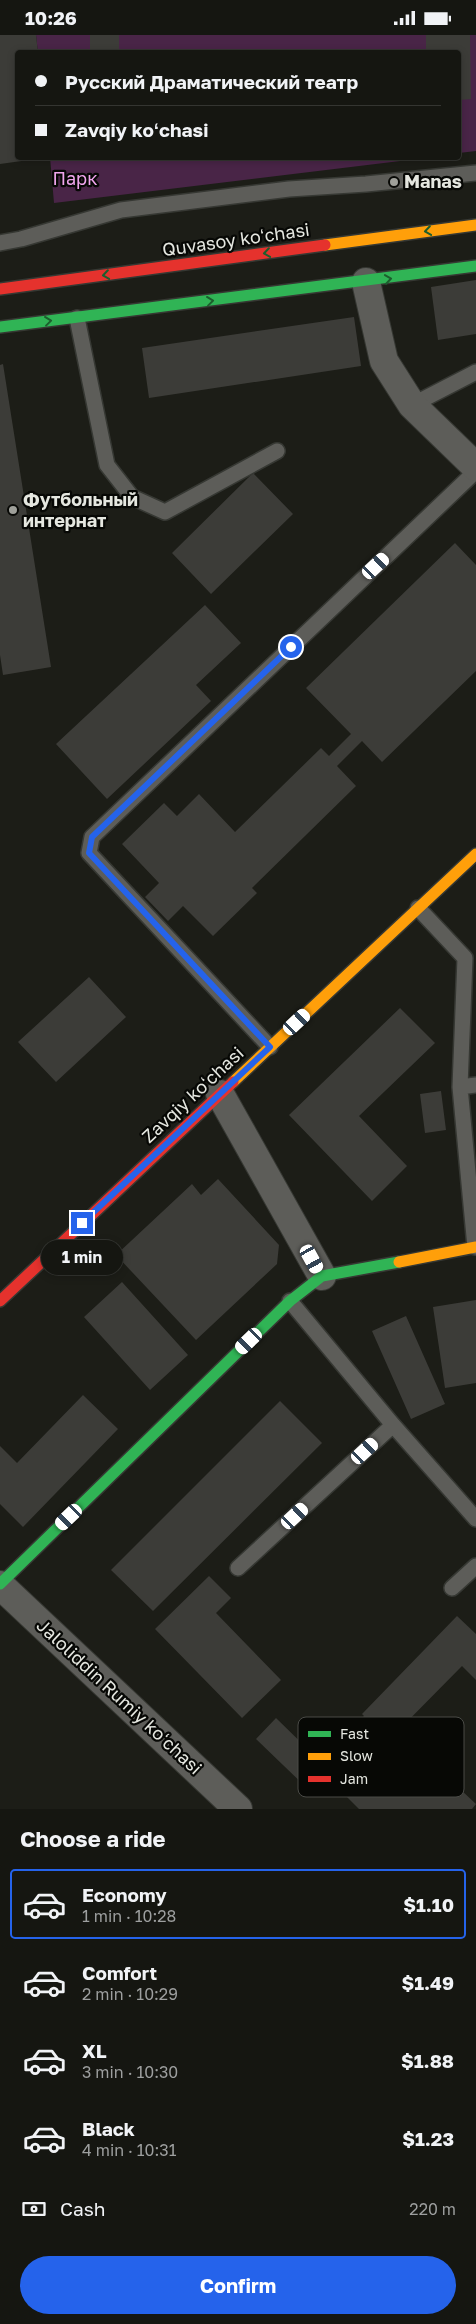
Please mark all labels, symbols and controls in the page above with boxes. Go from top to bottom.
text: 10:26 [25,6,77,29]
text: Русский Драматический театр [65,70,358,93]
text: Zavqiy koʻchasi [65,118,208,141]
park label: Парк [52,167,98,189]
place label: Manas [404,170,462,192]
marker: Manas [388,176,400,188]
street label: Quvasoy koʻchasi [161,218,311,260]
one-way arrow [423,226,432,236]
one-way arrow [262,247,270,258]
one-way arrow [101,269,110,279]
one-way arrow [384,274,393,284]
one-way arrow [206,296,214,307]
one-way arrow [45,316,53,327]
place label: Футбольный интернат [23,488,138,531]
marker: Футбольный интернат [7,504,19,516]
car [359,550,392,582]
route start [280,636,302,658]
car [280,1006,313,1038]
street label: Zavqiy koʻchasi [137,1042,248,1147]
route end [71,1212,93,1234]
callout: 1 min [41,1241,123,1275]
car [298,1242,325,1276]
text: 1 min [62,1247,102,1267]
car [232,1325,265,1357]
car [348,1435,381,1467]
car [278,1500,311,1532]
car [52,1501,85,1533]
street label: Jaloliddin Rumiy koʻchasi [33,1614,207,1779]
legend [298,1717,464,1797]
text: Fast [340,1725,369,1742]
text: Slow [340,1747,373,1764]
text: Jam [340,1770,368,1787]
text: Choose a ride [20,1825,166,1852]
icon: car [22,1882,67,1927]
text: Economy [82,1883,167,1906]
text: $1.10 [403,1893,454,1916]
text: 1 min · 10:28 [82,1906,176,1926]
icon: car [22,1960,67,2005]
text: Comfort [82,1961,157,1984]
text: $1.49 [401,1971,454,1994]
text: 2 min · 10:29 [82,1984,178,2004]
icon: car [22,2038,67,2083]
text: XL [82,2039,107,2062]
text: $1.88 [401,2049,454,2072]
text: 3 min · 10:30 [82,2062,178,2082]
icon: car [22,2116,67,2161]
text: Black [82,2117,135,2140]
text: $1.23 [402,2127,454,2150]
text: 4 min · 10:31 [82,2140,176,2160]
icon: cash [20,2195,48,2223]
text: Cash [60,2197,105,2220]
text: 220 m [409,2199,456,2219]
button: Confirm [20,2256,456,2314]

